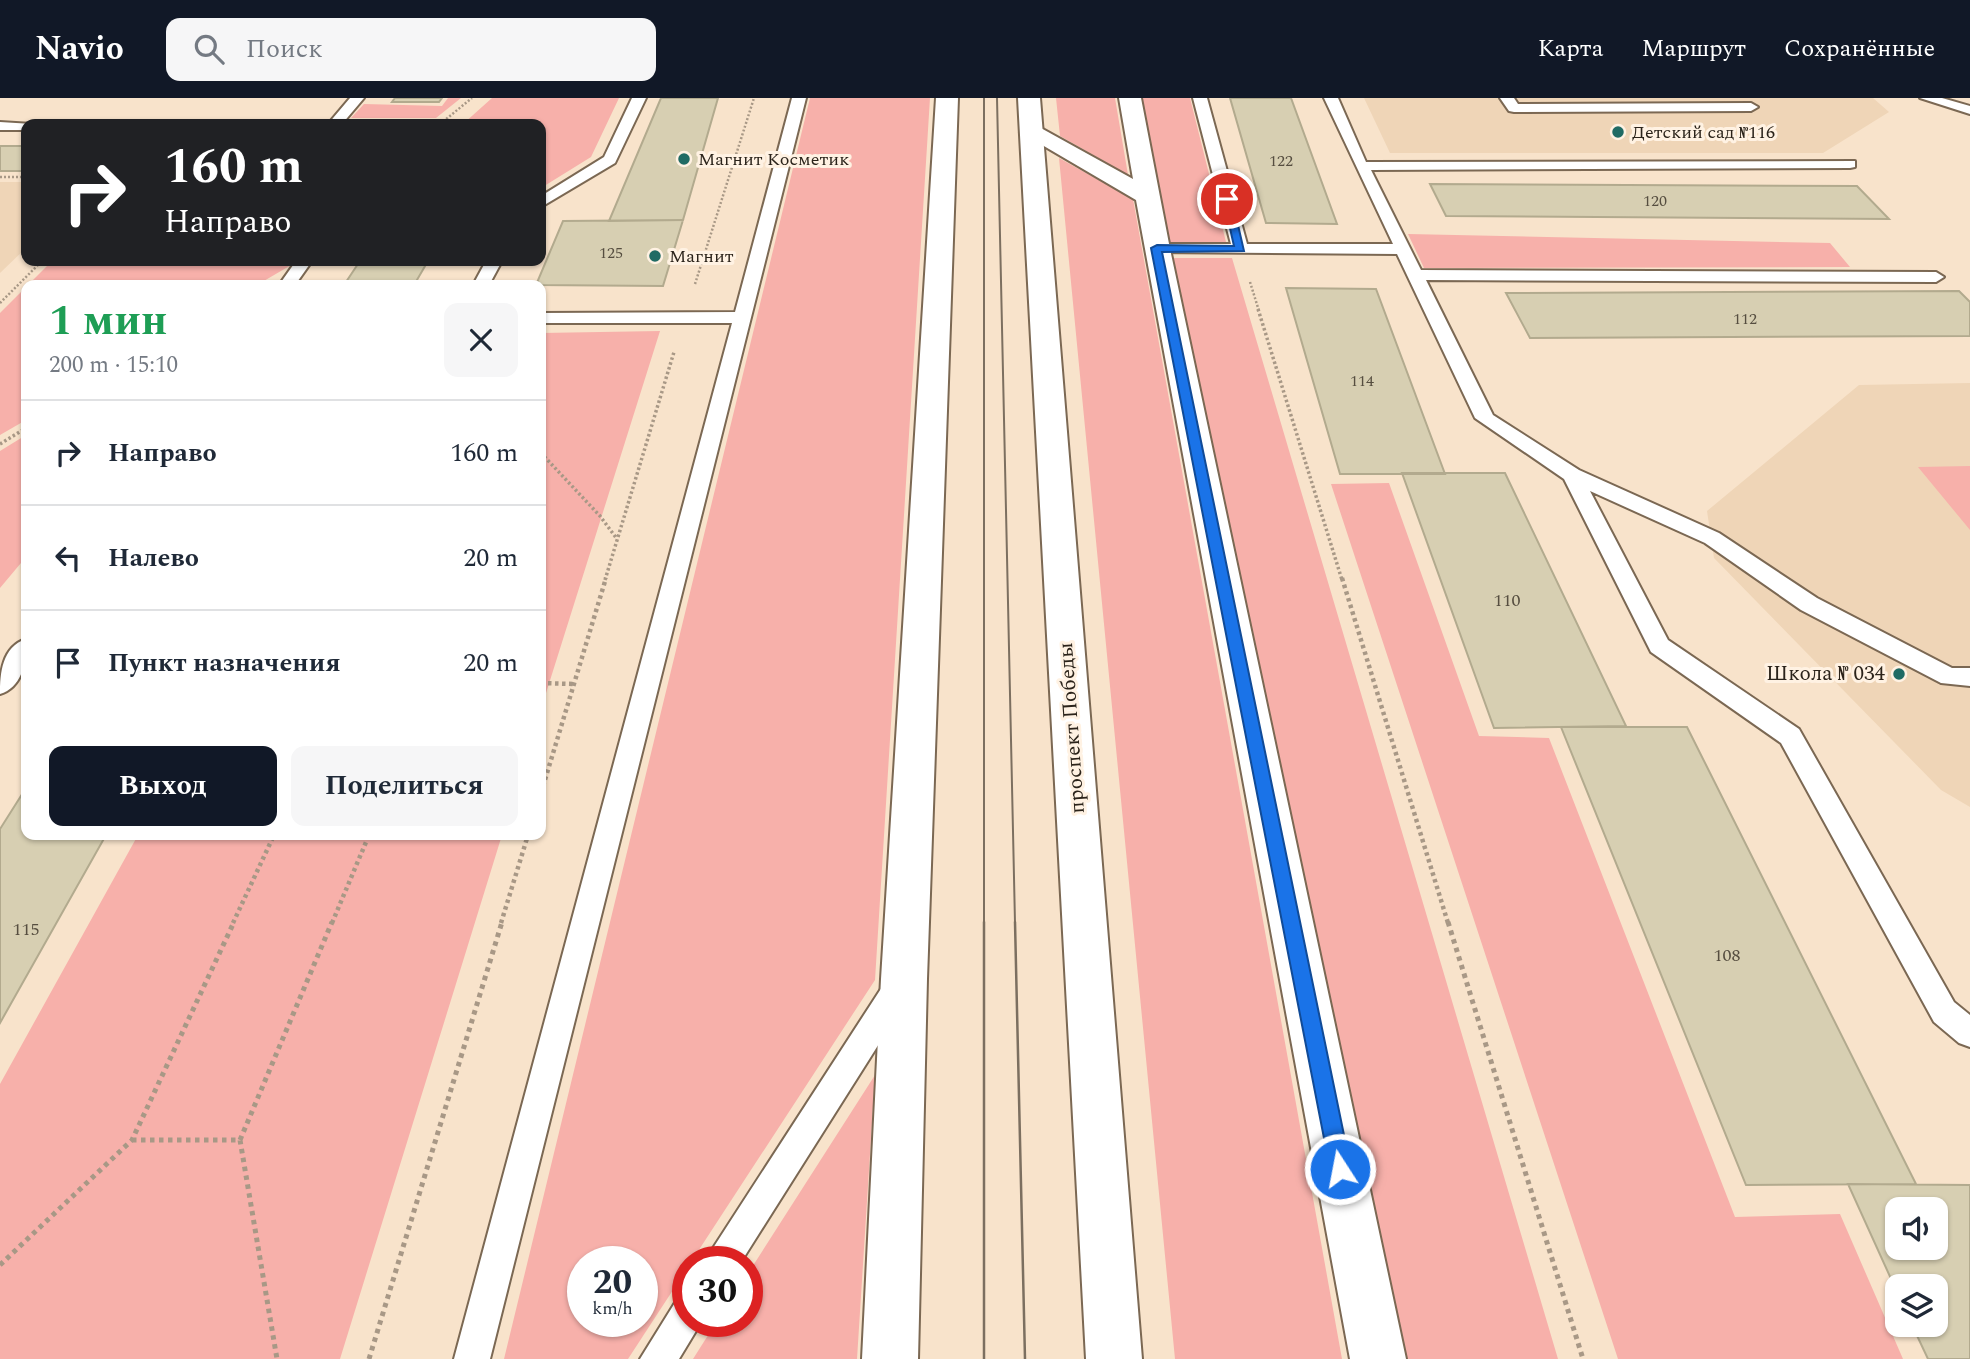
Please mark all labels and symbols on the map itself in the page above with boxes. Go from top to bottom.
place label: Детский сад №116 [1632,119,1775,146]
marker: Детский сад №116 [1610,124,1626,140]
place label: Магнит Косметик [698,146,849,173]
house number: 122 [1269,149,1293,173]
marker: Магнит Косметик [676,151,692,167]
pin [1197,169,1257,229]
house number: 120 [1643,189,1667,213]
house number: 125 [599,241,623,265]
place label: Магнит [669,243,734,270]
marker: Магнит [647,248,663,264]
house number: 112 [1733,307,1757,331]
house number: 114 [1350,369,1374,393]
house number: 110 [1494,587,1521,614]
street label: проспект Победы [1050,641,1094,815]
place label: Школа № 034 [1766,658,1885,690]
marker: Школа № 034 [1891,666,1907,682]
house number: 115 [13,916,40,943]
house number: 108 [1714,942,1741,969]
position arrow [1303,1132,1377,1206]
speed limit sign: 30 [672,1246,763,1337]

